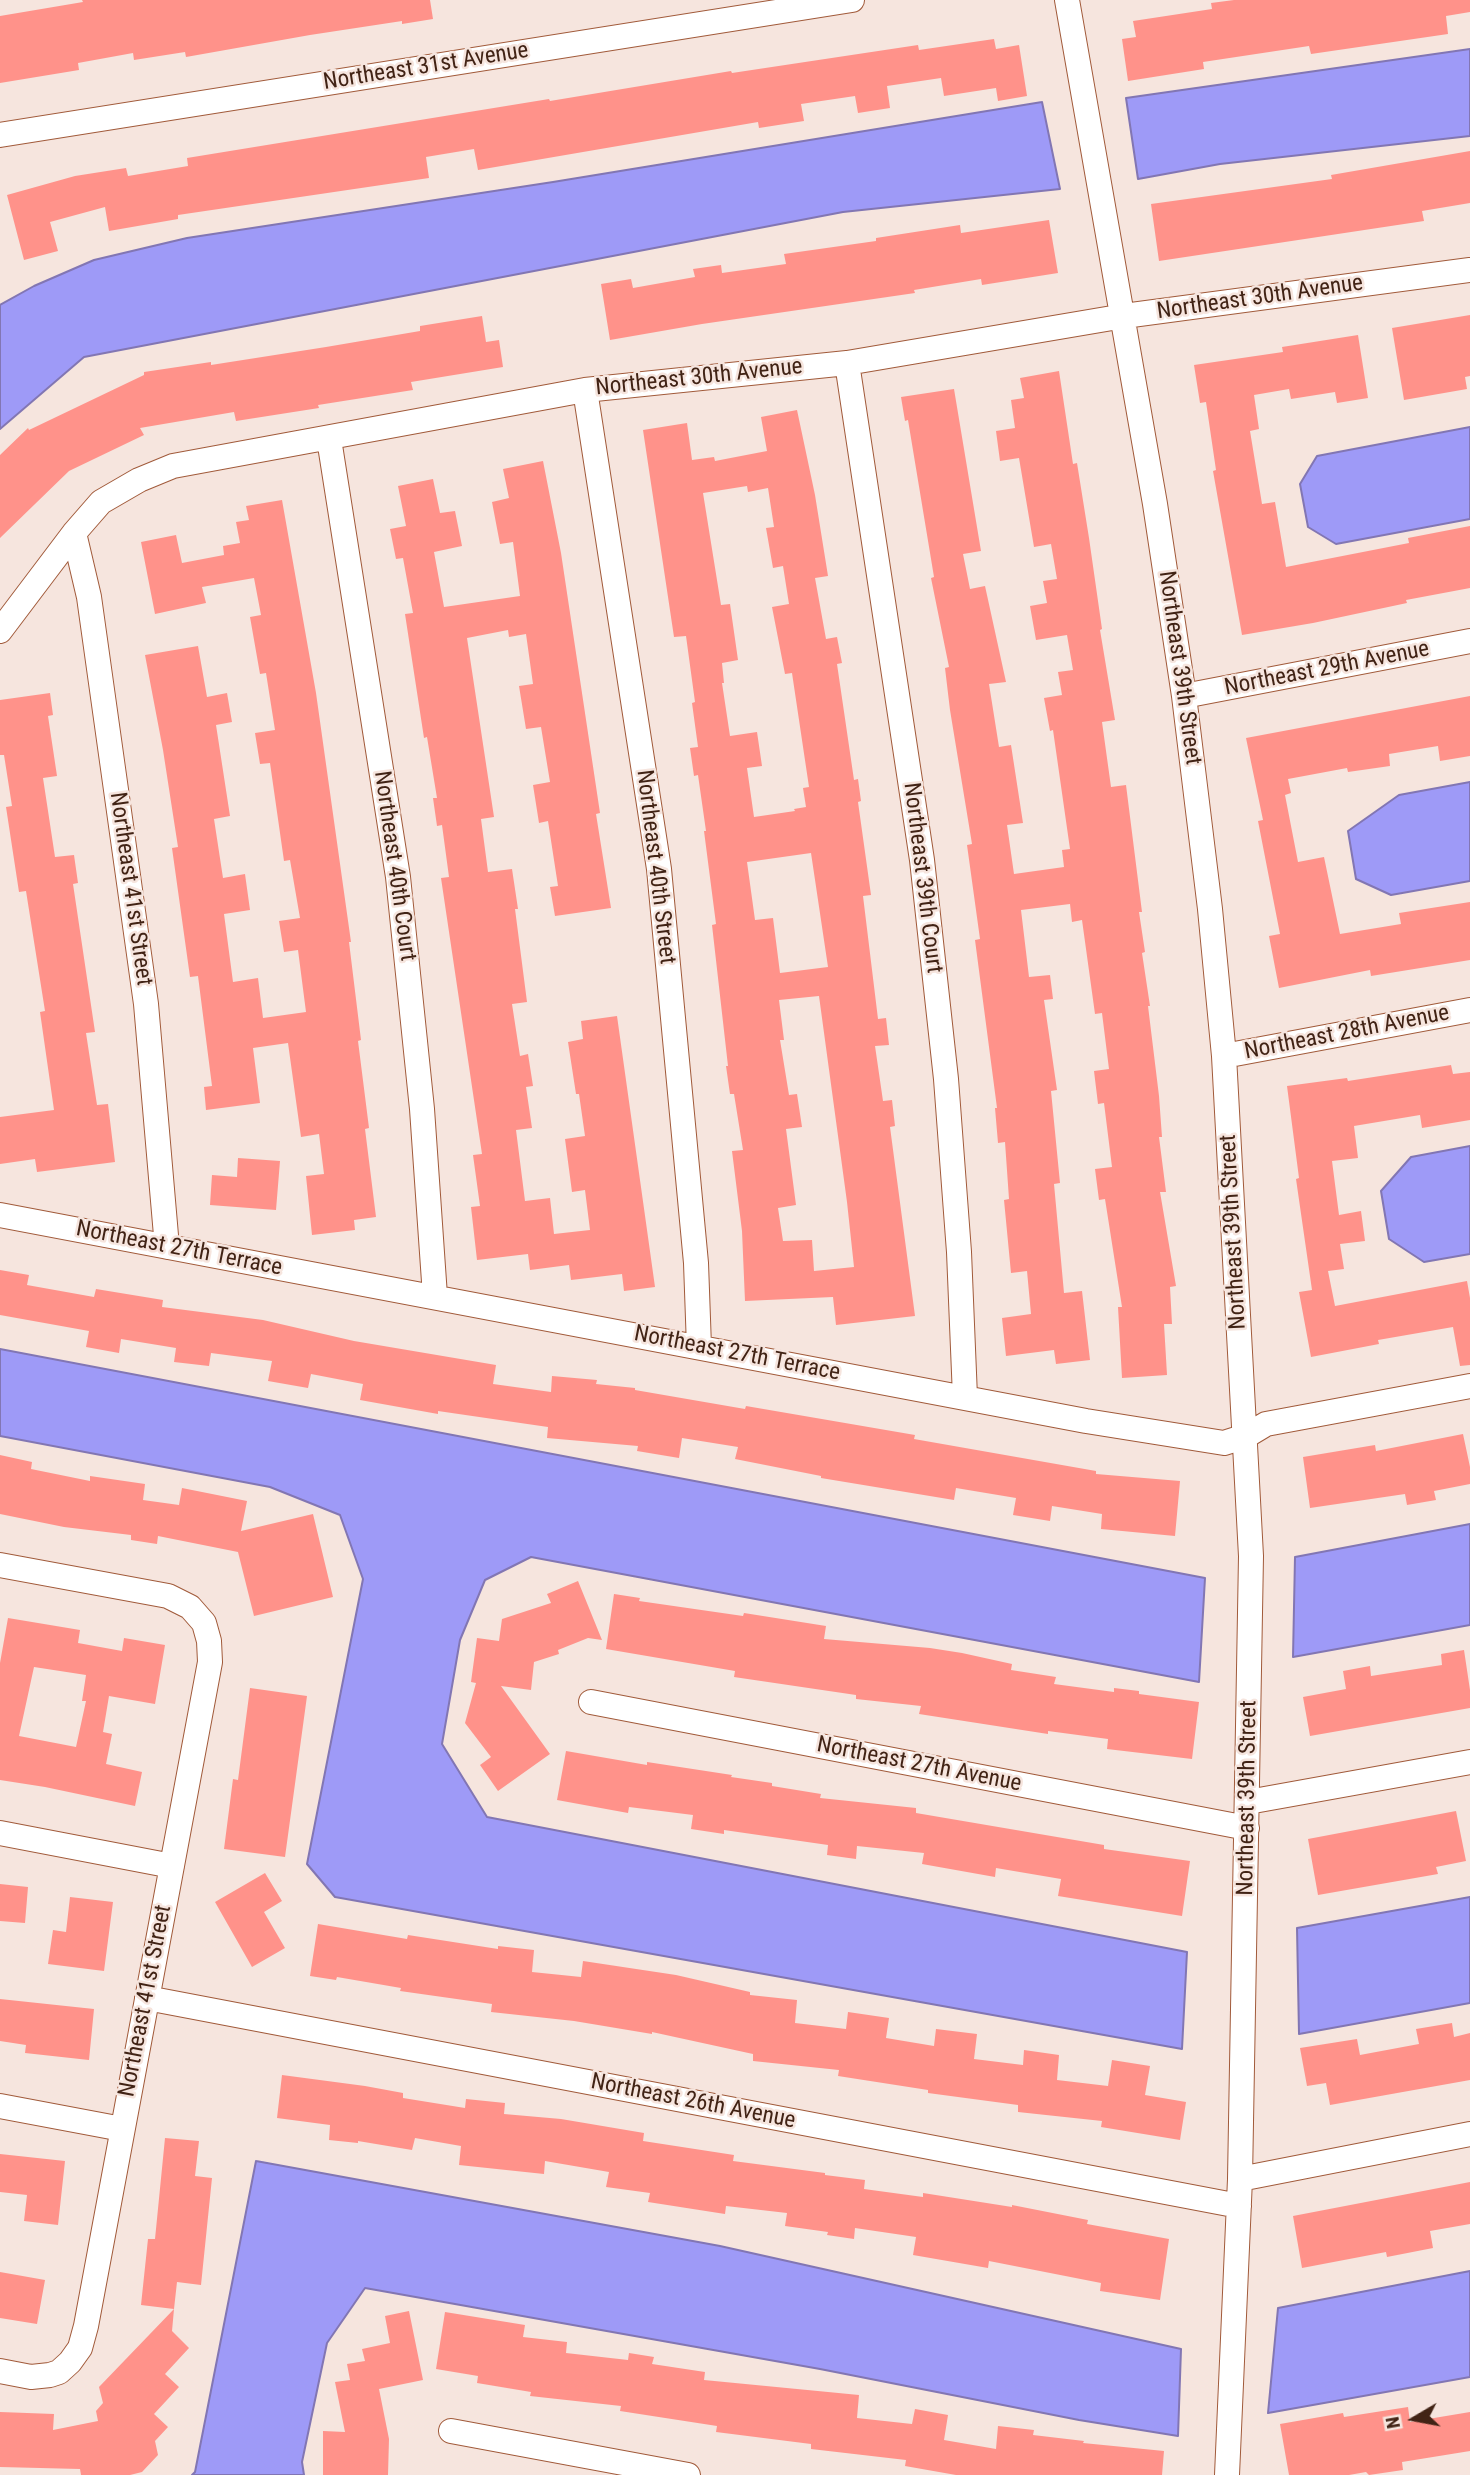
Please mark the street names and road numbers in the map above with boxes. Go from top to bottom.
street label: Northeast 31st Avenue [322,37,530,97]
street label: Northeast 30th Avenue [1155,270,1365,326]
street label: Northeast 30th Avenue [594,353,804,403]
street label: Northeast 39th Street [1152,569,1206,767]
street label: Northeast 29th Avenue [1222,636,1432,702]
street label: Northeast 40th Street [629,768,681,966]
street label: Northeast 40th Court [367,769,421,963]
street label: Northeast 39th Court [897,781,947,975]
street label: Northeast 41st Street [103,791,157,987]
street label: Northeast 28th Avenue [1242,1000,1452,1066]
street label: Northeast 39th Street [1215,1134,1253,1330]
street label: Northeast 27th Terrace [74,1215,284,1283]
street label: Northeast 27th Terrace [632,1320,842,1388]
street label: Northeast 39th Street [1232,1700,1264,1896]
street label: Northeast 27th Avenue [814,1732,1024,1798]
street label: Northeast 41st Street [114,1903,178,2099]
street label: Northeast 26th Avenue [588,2069,798,2135]

